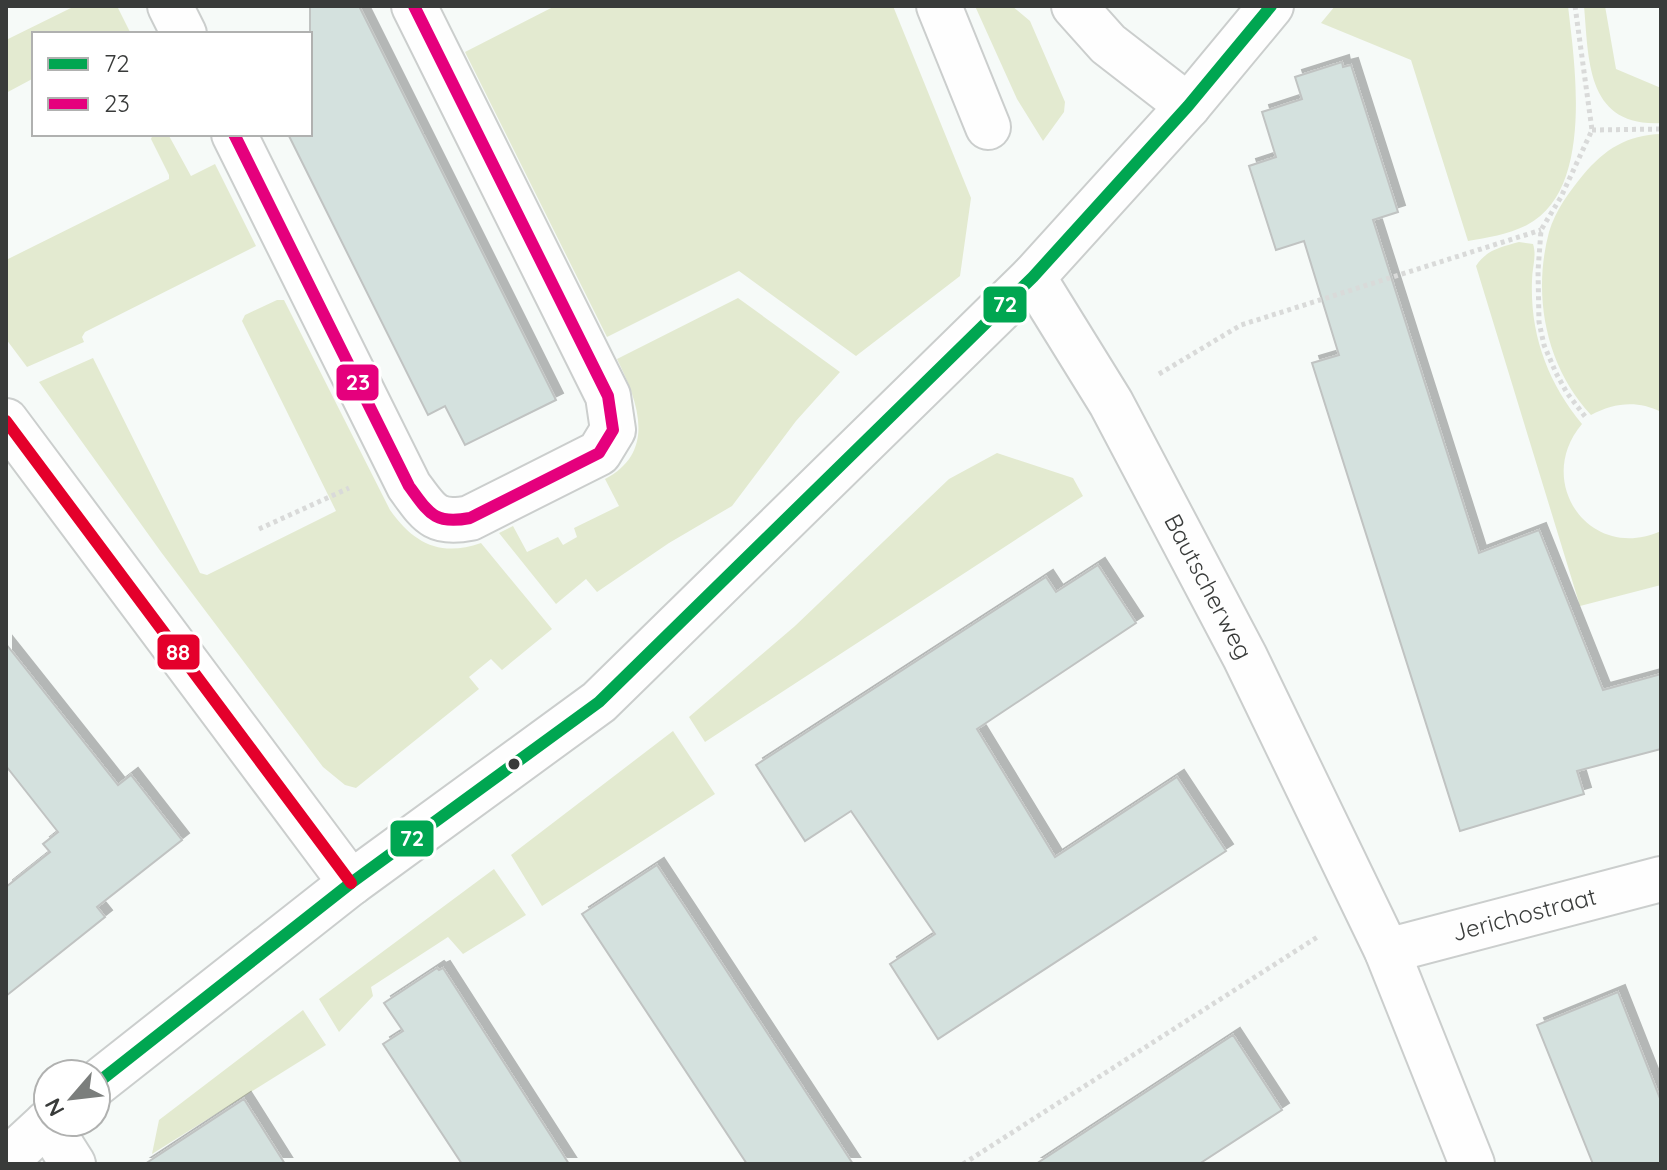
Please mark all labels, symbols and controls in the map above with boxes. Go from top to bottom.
legend [32,32,312,136]
text: 72 [104,48,130,78]
text: 23 [104,88,130,118]
line badge: 72 [982,285,1028,324]
text: 72 [993,290,1017,318]
line badge: 23 [335,363,380,402]
text: 23 [346,368,370,396]
street label: Bautscherweg [1158,509,1259,664]
line badge: 88 [156,633,201,671]
text: 88 [166,638,190,666]
unlabelled marker [506,756,522,772]
line badge: 72 [389,819,435,858]
text: 72 [400,824,424,852]
street label: Jerichostraat [1449,881,1600,947]
north arrow [32,1058,112,1138]
text: N [38,1094,70,1121]

